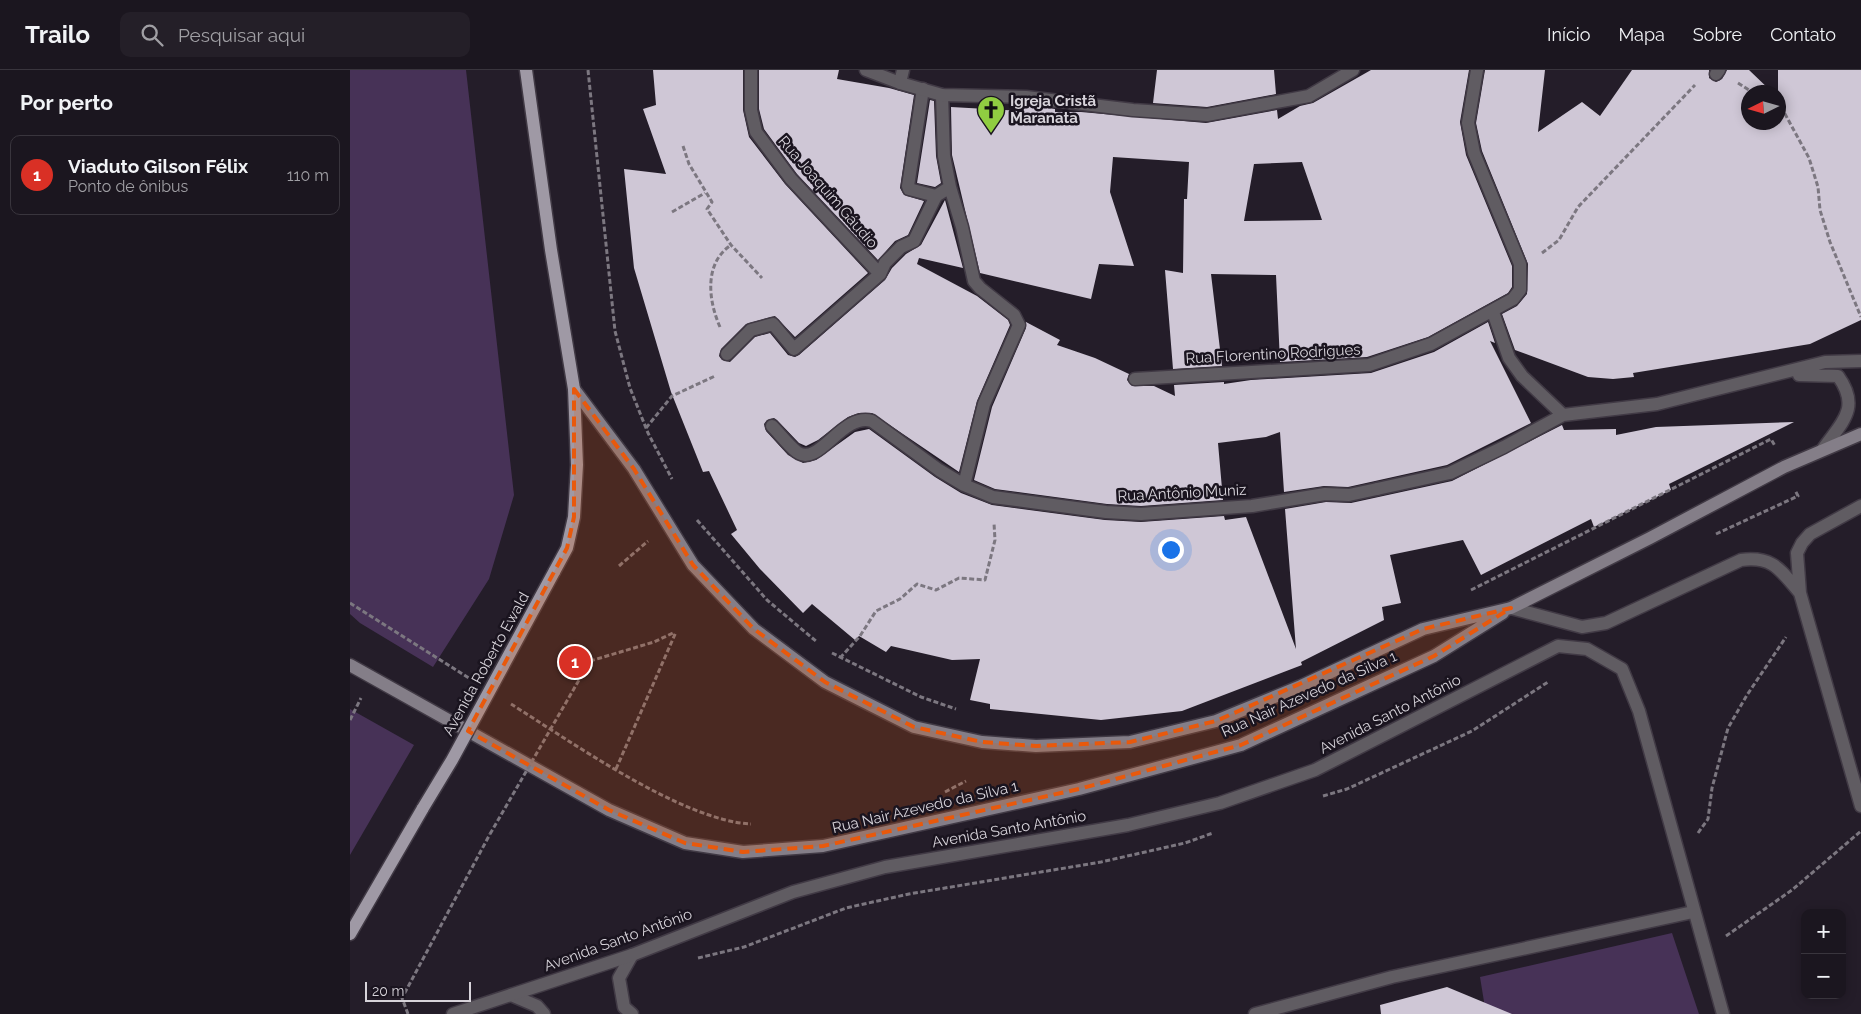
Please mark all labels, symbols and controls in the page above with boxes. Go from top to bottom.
search box [120,12,470,57]
text: Trailo [25,20,90,49]
icon: search [138,21,166,49]
text: Pesquisar aqui [178,24,305,46]
text: Início [1547,24,1590,45]
text: Mapa [1618,24,1665,45]
text: Sobre [1693,24,1742,45]
text: Contato [1770,24,1836,45]
north arrow [1741,85,1786,130]
text: Por perto [20,90,113,115]
place label: Igreja Cristã Maranata [1010,92,1097,127]
church icon: Igreja Cristã Maranata [976,95,1006,134]
street label: Rua Joaquim Gáudio [774,132,882,252]
text: Viaduto Gilson Félix [68,155,248,177]
text: 1 [33,166,41,185]
text: 110 m [287,166,329,185]
text: Ponto de ônibus [68,177,188,196]
street label: Rua Florentino Rodrigues [1185,340,1361,368]
street label: Rua Antônio Muniz [1117,481,1247,505]
your location [1158,537,1184,563]
street label: Avenida Roberto Ewald [439,589,533,739]
pin: 1 [559,643,591,681]
street label: Rua Nair Azevedo da Silva 1 [1218,647,1400,741]
street label: Avenida Santo Antônio [1316,670,1464,757]
street label: Rua Nair Azevedo da Silva 1 [830,777,1020,837]
street label: Avenida Santo Antônio [931,807,1088,851]
street label: Avenida Santo Antônio [542,905,695,975]
map controls [1801,909,1846,999]
button: + [1801,909,1846,954]
button: − [1801,954,1846,999]
scale bar [365,979,471,1002]
text: 20 m [372,983,404,999]

